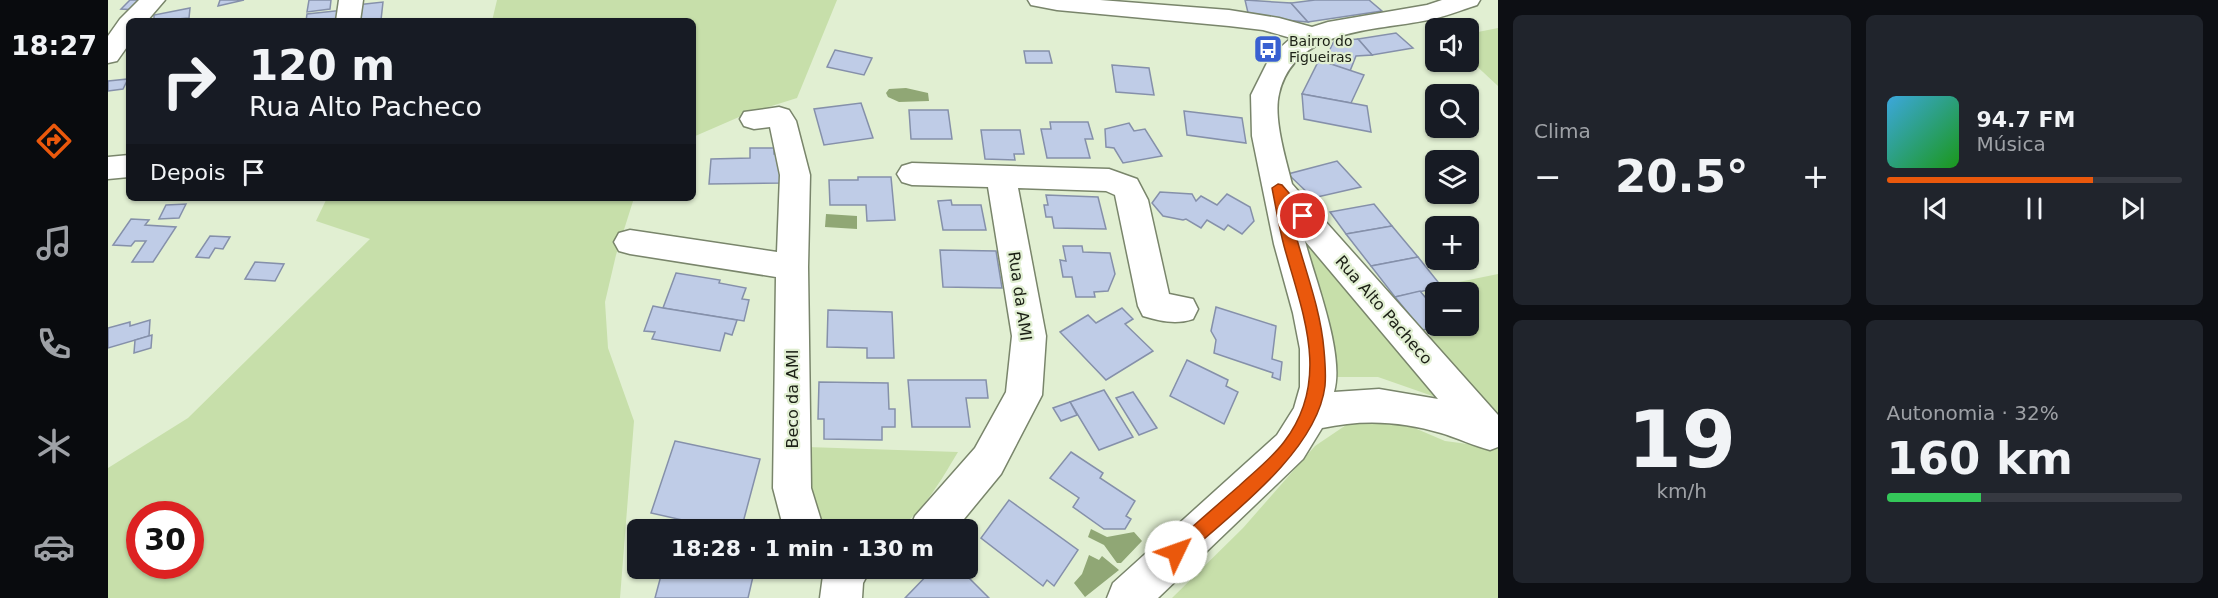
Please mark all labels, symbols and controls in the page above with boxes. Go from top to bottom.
map controls [1425,18,1479,336]
button: sound [1425,18,1479,72]
text: 18:27 [11,30,97,61]
bus stop icon: Bairro do Figueiras [1252,33,1284,65]
place label: Bairro do Figueiras [1289,33,1353,65]
text: 120 m [249,41,395,90]
icon: right [150,42,228,120]
button: search [1425,84,1479,138]
text: Rua Alto Pacheco [249,91,482,122]
text: 94.7 FM [1977,107,2075,132]
text: Clima [1534,119,1591,143]
icon: directions [33,120,75,162]
text: Música [1977,132,2046,156]
button: layers [1425,150,1479,204]
text: 20.5° [1615,150,1749,203]
icon: arrive [237,156,270,189]
text: − [1534,157,1562,196]
text: + [1802,157,1830,196]
text: Depois [150,160,225,185]
pin [1277,190,1328,241]
icon: previous [1919,192,1952,225]
icon: pause [2018,192,2051,225]
icon: next [2116,192,2149,225]
icon: arrive [1286,199,1319,232]
button: + [1425,216,1479,270]
icon: music [33,222,75,264]
street label: Rua da AMI [1004,250,1036,342]
street label: Rua Alto Pacheco [1332,252,1436,368]
button: − [1425,282,1479,336]
icon: phone [33,323,75,365]
street label: Beco da AMI [783,349,802,449]
text: 19 [1627,395,1736,485]
text: Autonomia · 32% [1887,401,2059,425]
icon: climate [33,425,75,467]
text: 160 km [1887,432,2073,485]
text: km/h [1657,479,1707,503]
speed limit sign: 30 [126,501,204,579]
position arrow [1144,520,1208,584]
icon: car [33,526,75,568]
text: 18:28 · 1 min · 130 m [671,536,934,561]

